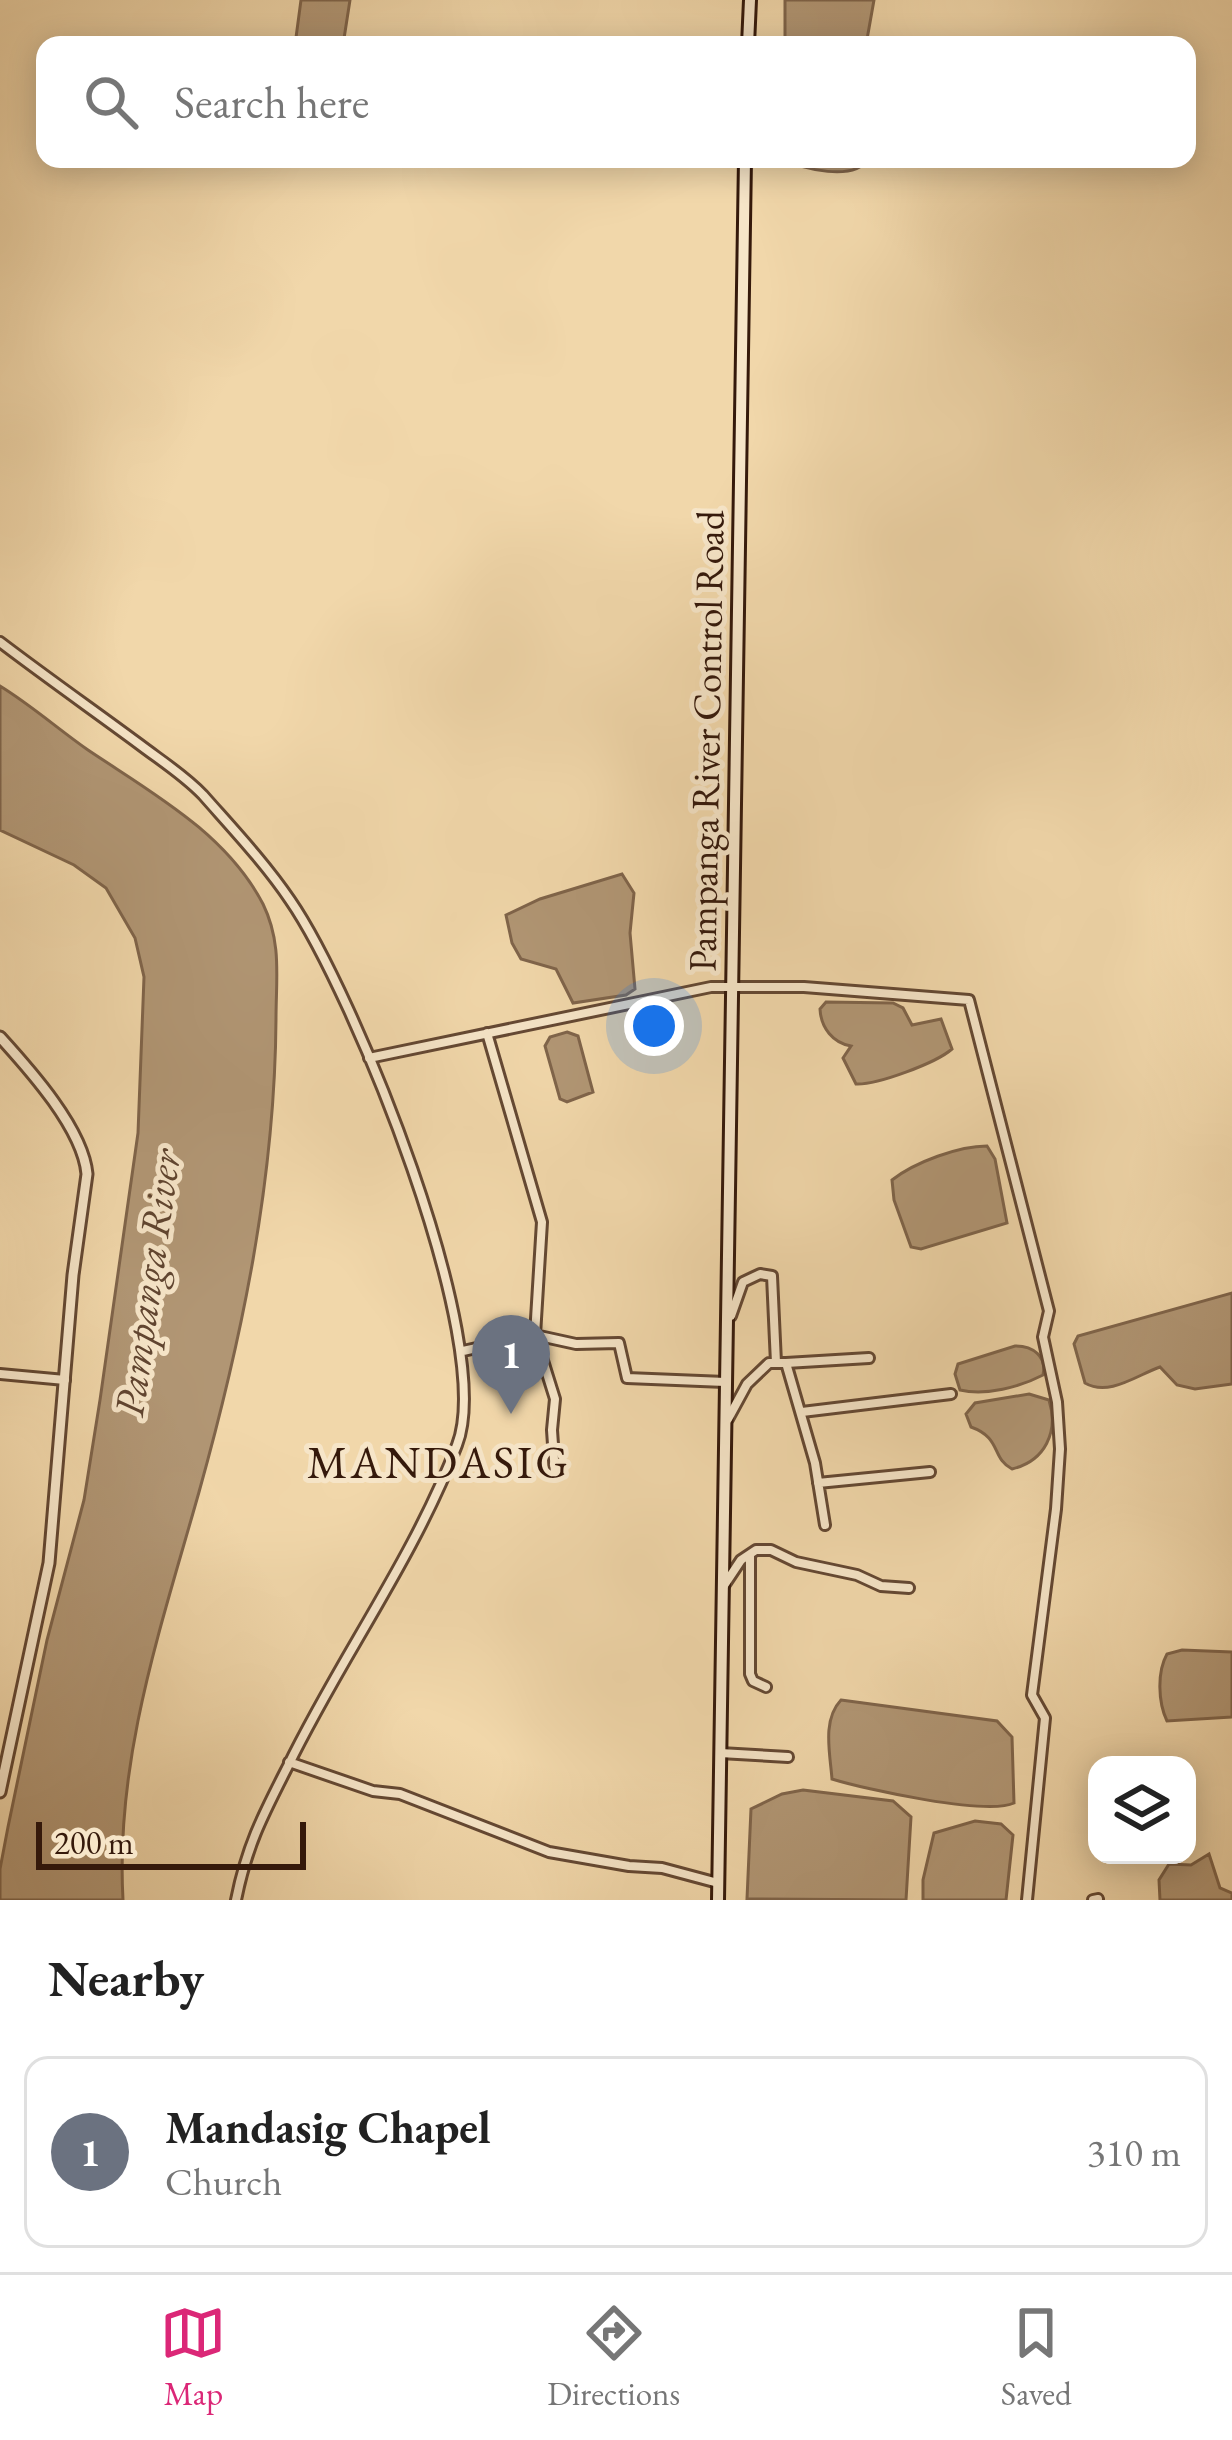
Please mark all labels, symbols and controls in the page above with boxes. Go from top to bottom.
search box [36,36,1196,168]
icon: search [78,69,144,135]
text: Search here [174,73,369,131]
street label: Pampanga River Control Road [676,510,736,972]
your location [624,996,684,1056]
water label: Pampanga River [101,1144,193,1420]
pin: 1 [472,1315,550,1414]
district label: MANDASIG [307,1433,571,1491]
map controls [1088,1756,1196,1864]
button: layers [1088,1756,1196,1864]
scale bar [36,1816,306,1869]
text: 200 m [54,1821,134,1864]
text: Nearby [48,1945,204,2011]
text: Mandasig Chapel [165,2098,491,2156]
text: 1 [80,2127,100,2178]
text: 310 m [1087,2127,1181,2178]
text: Church [165,2156,282,2207]
tab: Map [160,2300,226,2415]
tab: Directions [547,2300,680,2415]
tab: Saved [1001,2300,1072,2415]

